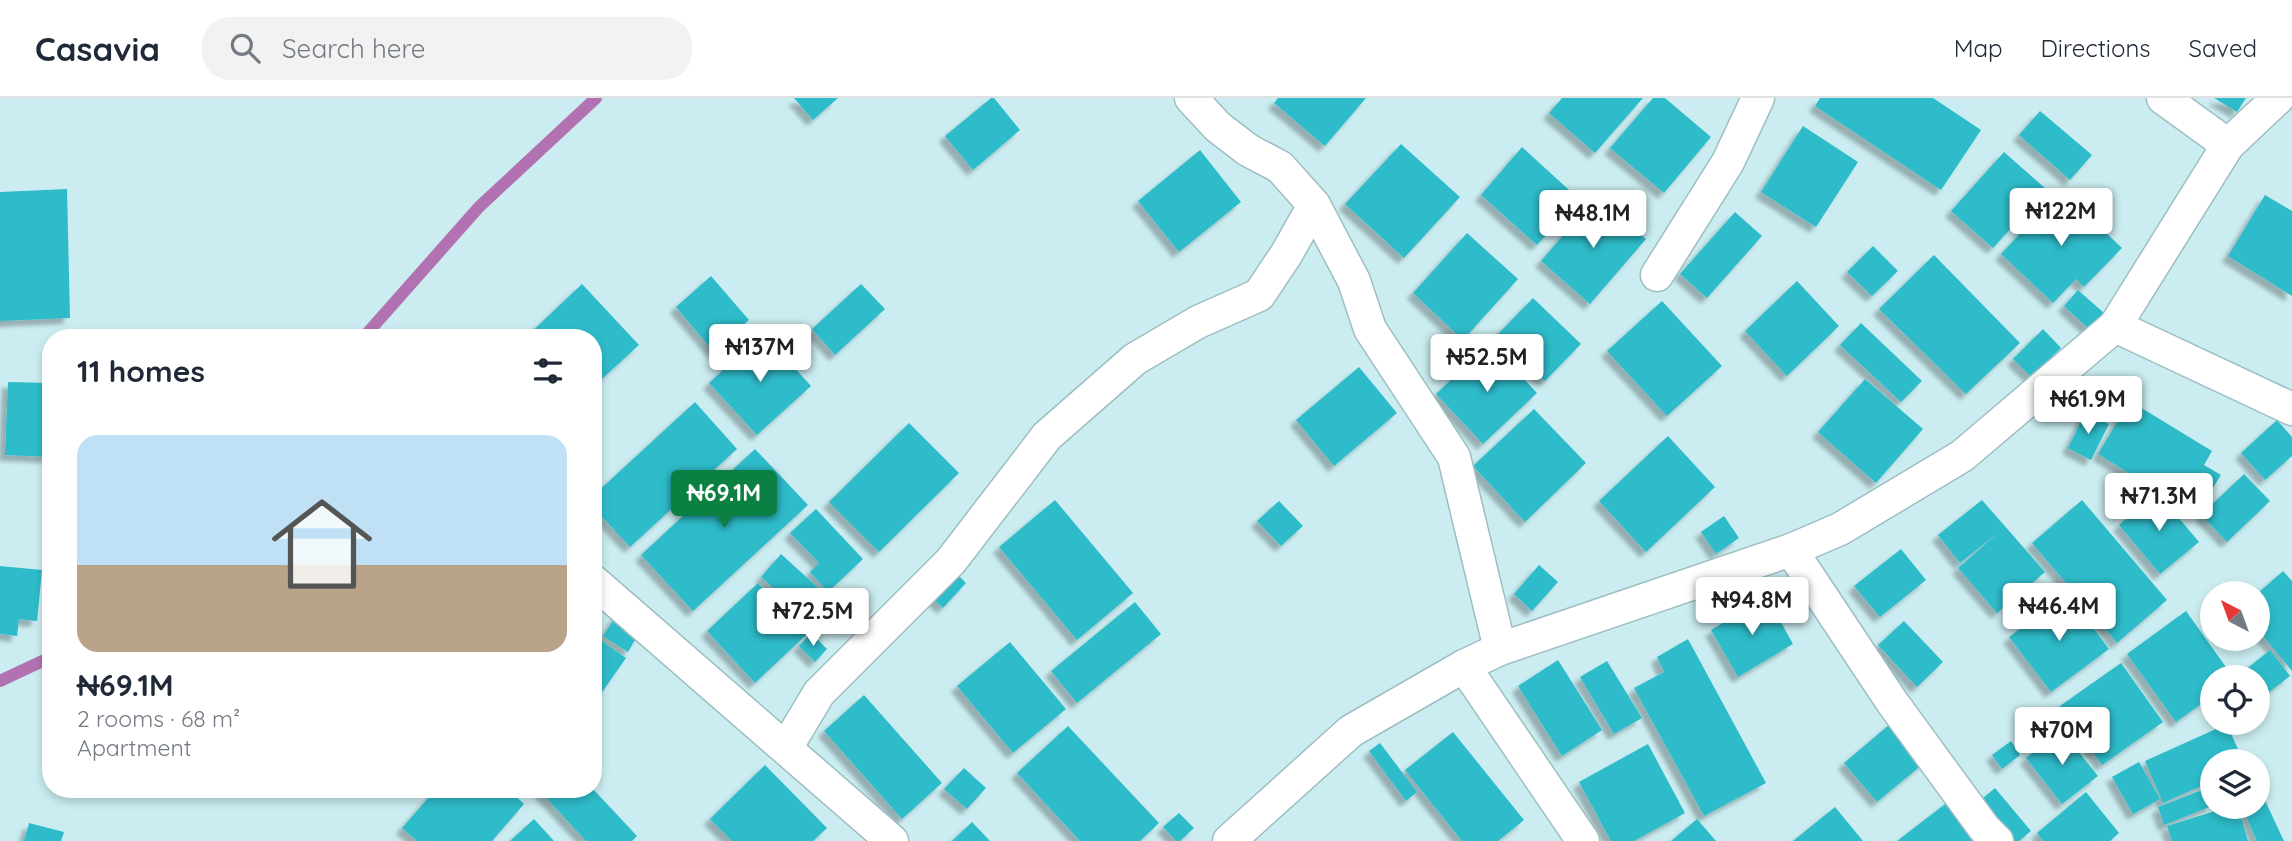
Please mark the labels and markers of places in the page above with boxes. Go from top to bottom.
pin: ₦122M [2012,188,2110,248]
pin: ₦48.1M [1536,190,1650,250]
pin: ₦137M [711,324,809,384]
pin: ₦52.5M [1430,334,1544,394]
pin: ₦61.9M [2031,376,2145,436]
pin: ₦69.1M [667,470,781,530]
pin: ₦71.3M [2102,474,2216,533]
pin: ₦94.8M [1695,578,1809,637]
pin: ₦46.4M [2002,584,2116,643]
pin: ₦72.5M [756,588,870,648]
pin: ₦70M [2021,708,2103,767]

